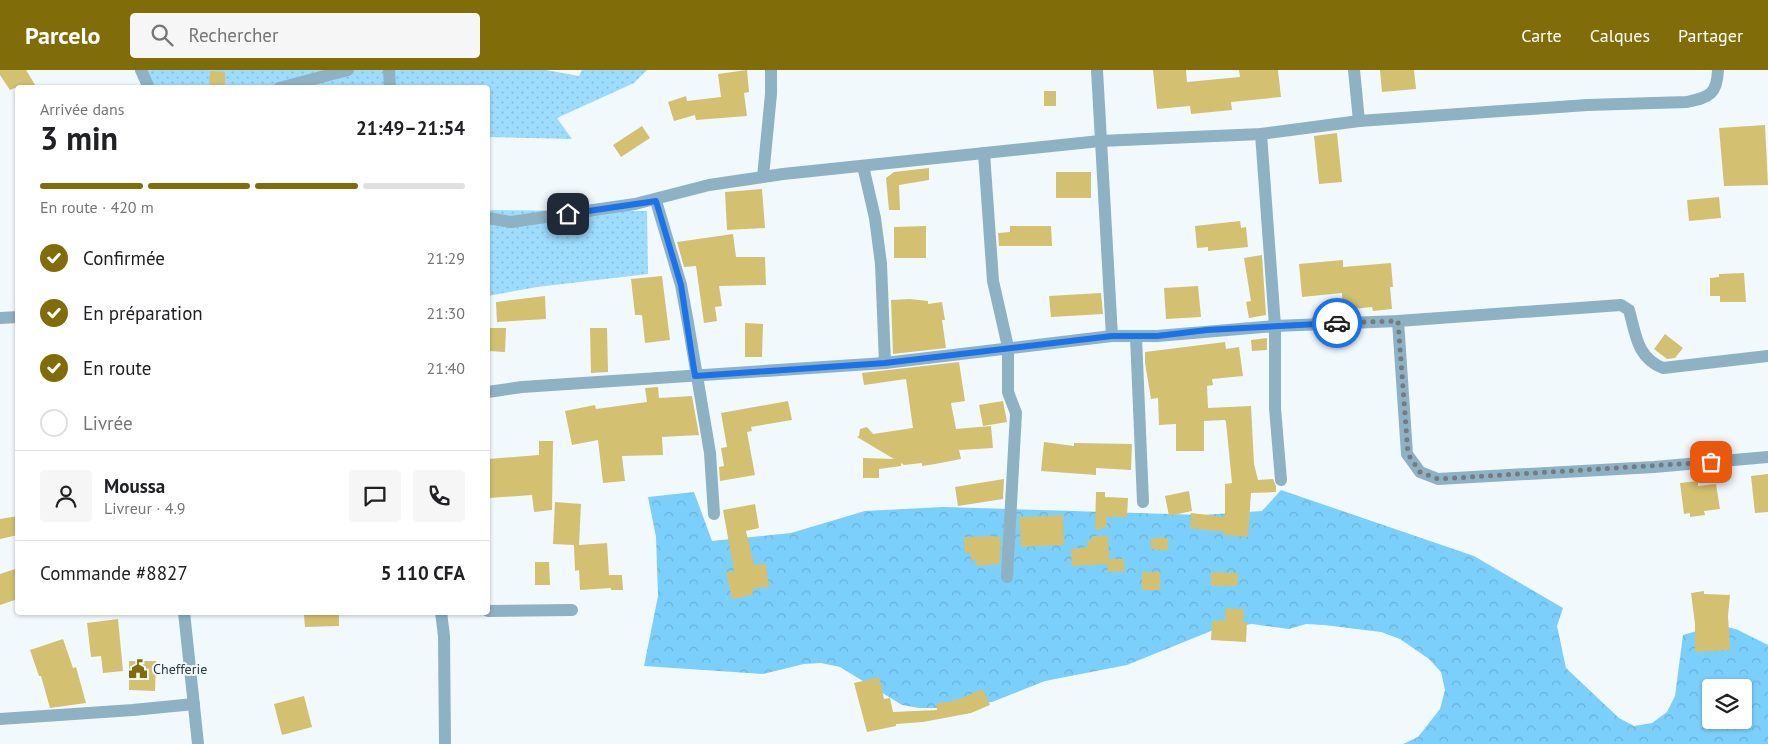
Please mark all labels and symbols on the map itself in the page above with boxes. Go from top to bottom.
pin [547,193,589,235]
courier [1312,298,1362,348]
pin [1690,441,1732,483]
public building icon: Chefferie [127,658,149,680]
place label: Chefferie [153,660,207,678]

